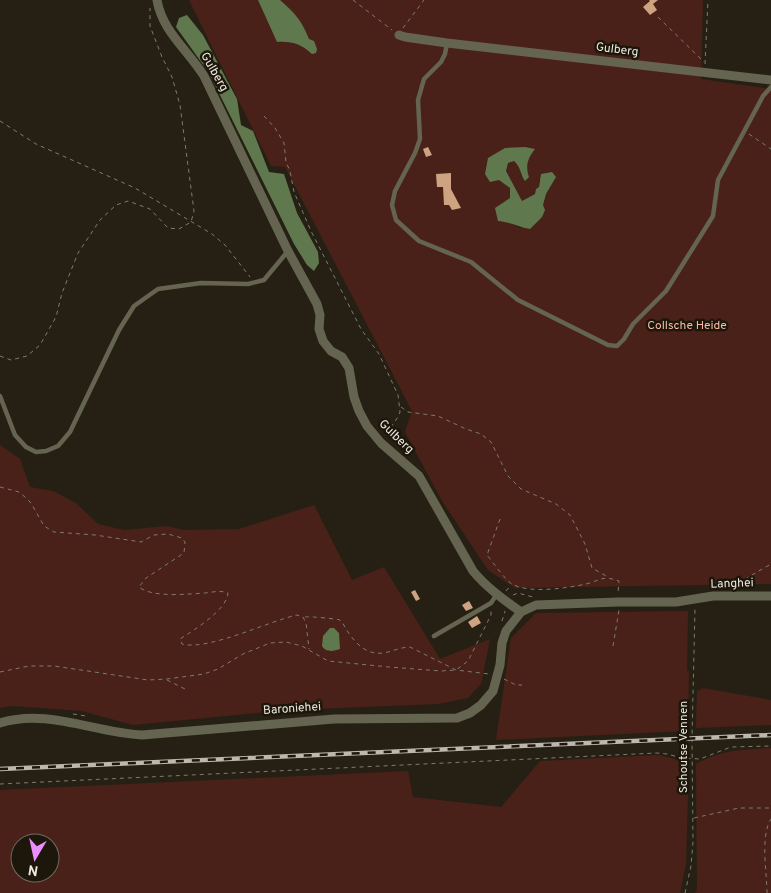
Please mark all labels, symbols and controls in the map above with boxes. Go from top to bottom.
street label: Gulberg [595,39,639,61]
street label: Gulberg [196,49,232,95]
park label: Collsche Heide [647,318,727,334]
street label: Gulberg [375,416,417,458]
street label: Langhei [710,575,754,593]
street label: Baroniehei [262,699,322,719]
street label: Schoutse Vennen [676,701,692,793]
north arrow [10,833,60,883]
text: N [27,860,40,879]

